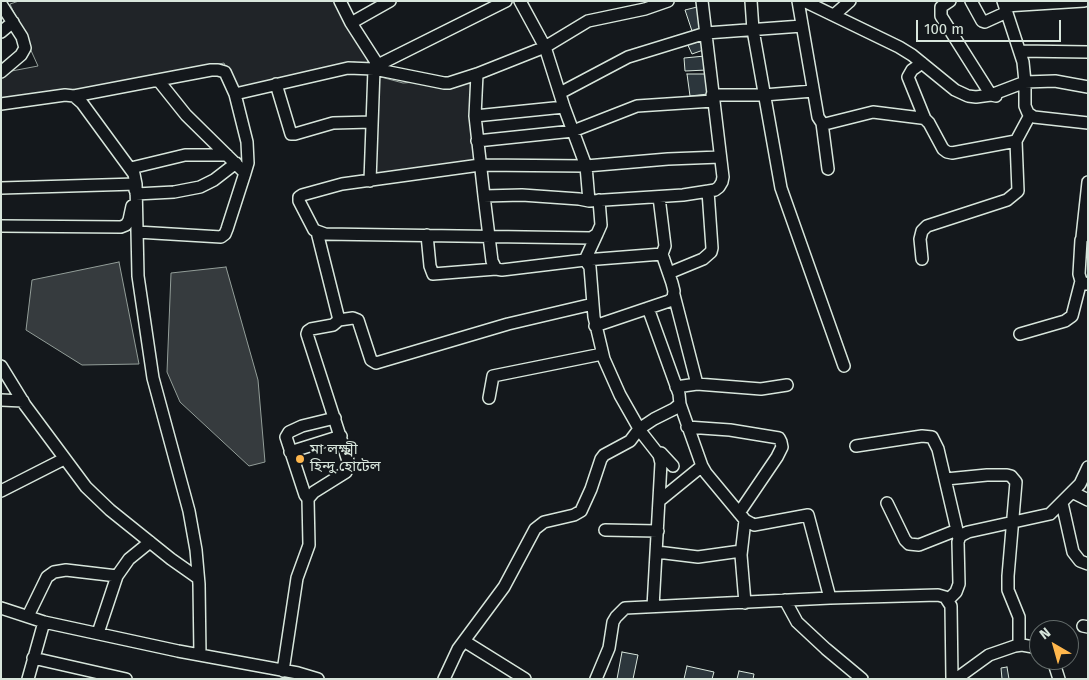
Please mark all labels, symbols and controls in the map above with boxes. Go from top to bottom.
scale bar [919,10,1064,42]
text: 100 m [924,20,964,38]
place label: মা লক্ষ্মী হিন্দু হোটেল [310,441,381,476]
marker: মা লক্ষ্মী হিন্দু হোটেল [294,453,306,465]
north arrow [1029,620,1079,670]
text: N [1036,624,1054,643]

